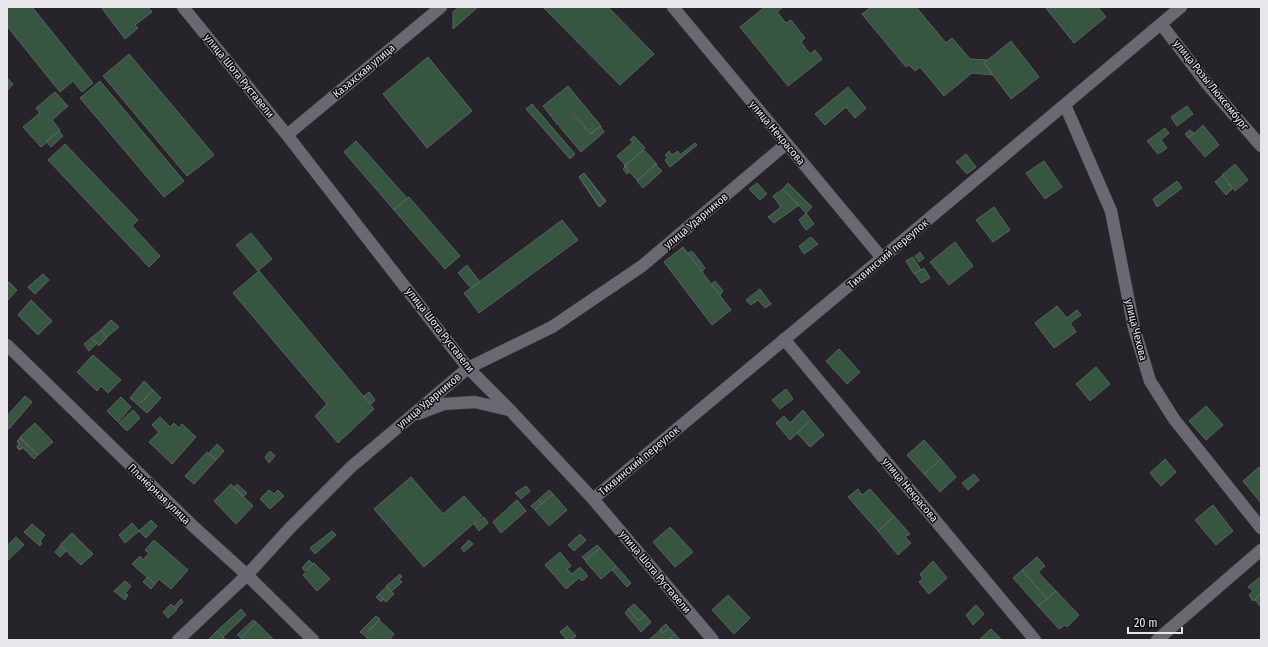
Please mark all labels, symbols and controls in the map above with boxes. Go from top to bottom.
street label: улица Шота Руставели [201,32,277,121]
street label: улица Розы Люксембург [1171,37,1252,133]
street label: Казахская улица [330,41,398,101]
street label: улица Некрасова [746,98,808,168]
street label: улица Ударников [661,190,731,252]
street label: Тихвинский переулок [845,216,931,291]
street label: улица Шота Руставели [403,285,477,375]
street label: улица Чехова [1122,298,1150,362]
street label: улица Ударников [394,370,464,432]
street label: Тихвинский переулок [596,423,682,498]
street label: улица Некрасова [879,455,941,525]
street label: Планёрная улица [125,461,193,527]
street label: улица Шота Руставели [617,528,693,616]
scale bar [1128,609,1182,635]
text: 20 m [1134,616,1158,630]

